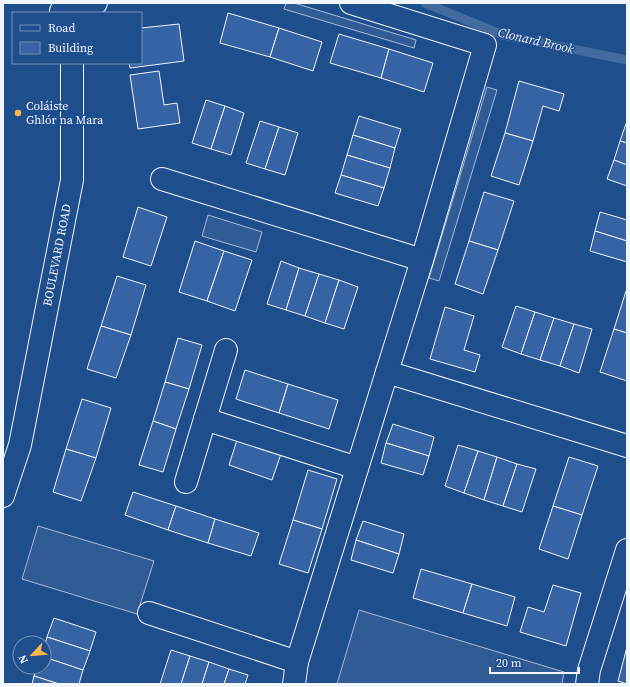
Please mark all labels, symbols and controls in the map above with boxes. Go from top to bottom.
legend [12,12,142,64]
text: Road [48,20,75,36]
water label: Clonard Brook [496,23,576,58]
text: Building [48,40,93,56]
place label: Coláiste Ghlór na Mara [26,98,104,128]
marker: Coláiste Ghlór na Mara [13,108,23,118]
street label: BOULEVARD ROAD [39,203,75,307]
north arrow [12,635,52,675]
scale bar [490,649,579,675]
text: N [15,652,32,666]
text: 20 m [496,655,522,671]

